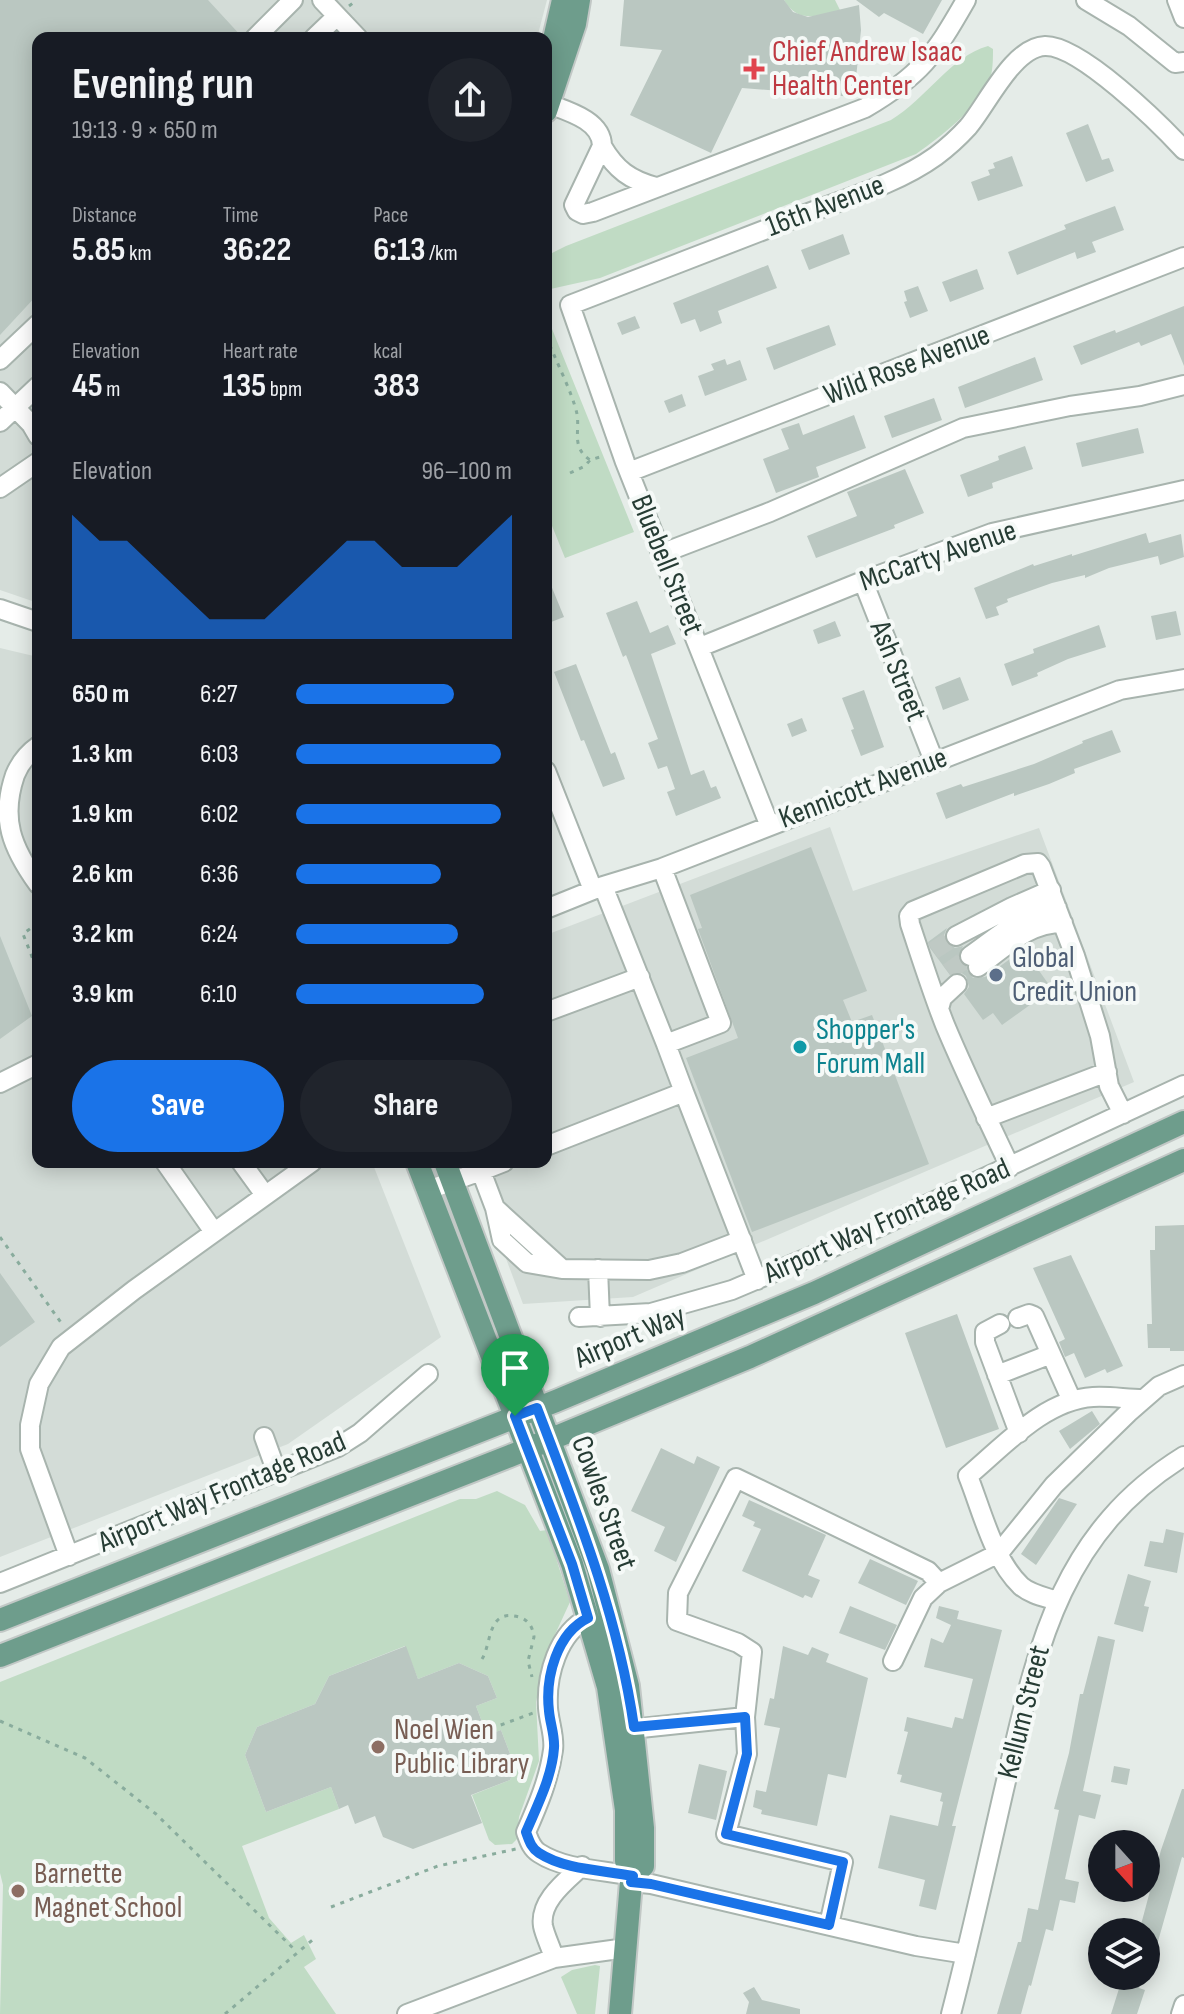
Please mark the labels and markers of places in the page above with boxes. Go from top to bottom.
place label: Chief Andrew Isaac Health Center [772,34,963,104]
marker: Chief Andrew Isaac Health Center [743,58,765,80]
place label: Global Credit Union [1012,940,1137,1010]
marker: Global Credit Union [987,966,1005,984]
place label: Shopper's Forum Mall [816,1012,925,1082]
marker: Shopper's Forum Mall [791,1038,809,1056]
pin [481,1334,549,1416]
place label: Noel Wien Public Library [394,1712,530,1782]
marker: Noel Wien Public Library [369,1738,387,1756]
place label: Barnette Magnet School [34,1856,182,1926]
marker: Barnette Magnet School [9,1882,27,1900]

